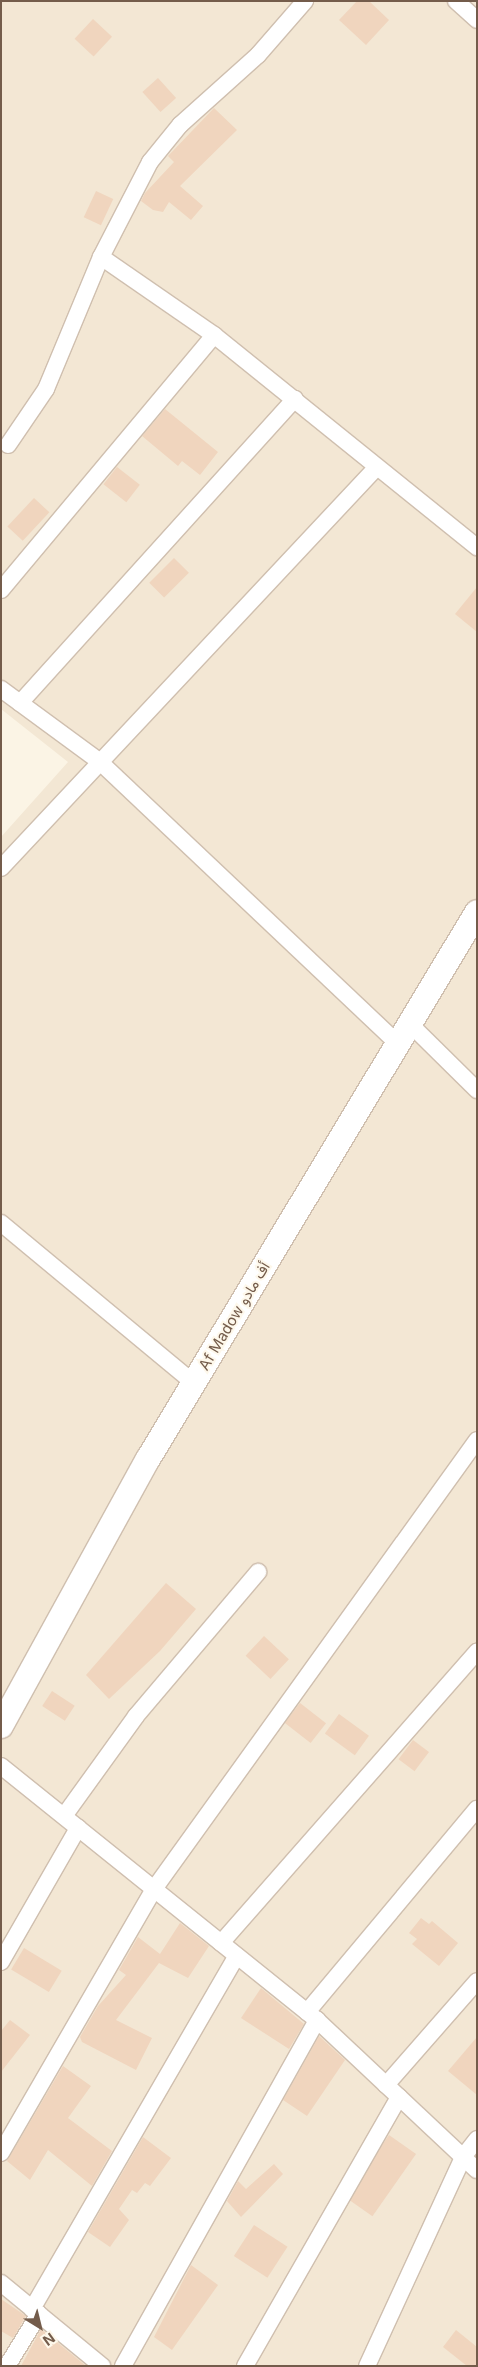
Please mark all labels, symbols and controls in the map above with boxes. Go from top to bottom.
street label: Af Madow أف مادو [195,1259,273,1373]
north arrow [15,2302,65,2352]
text: N [40,2330,58,2350]

